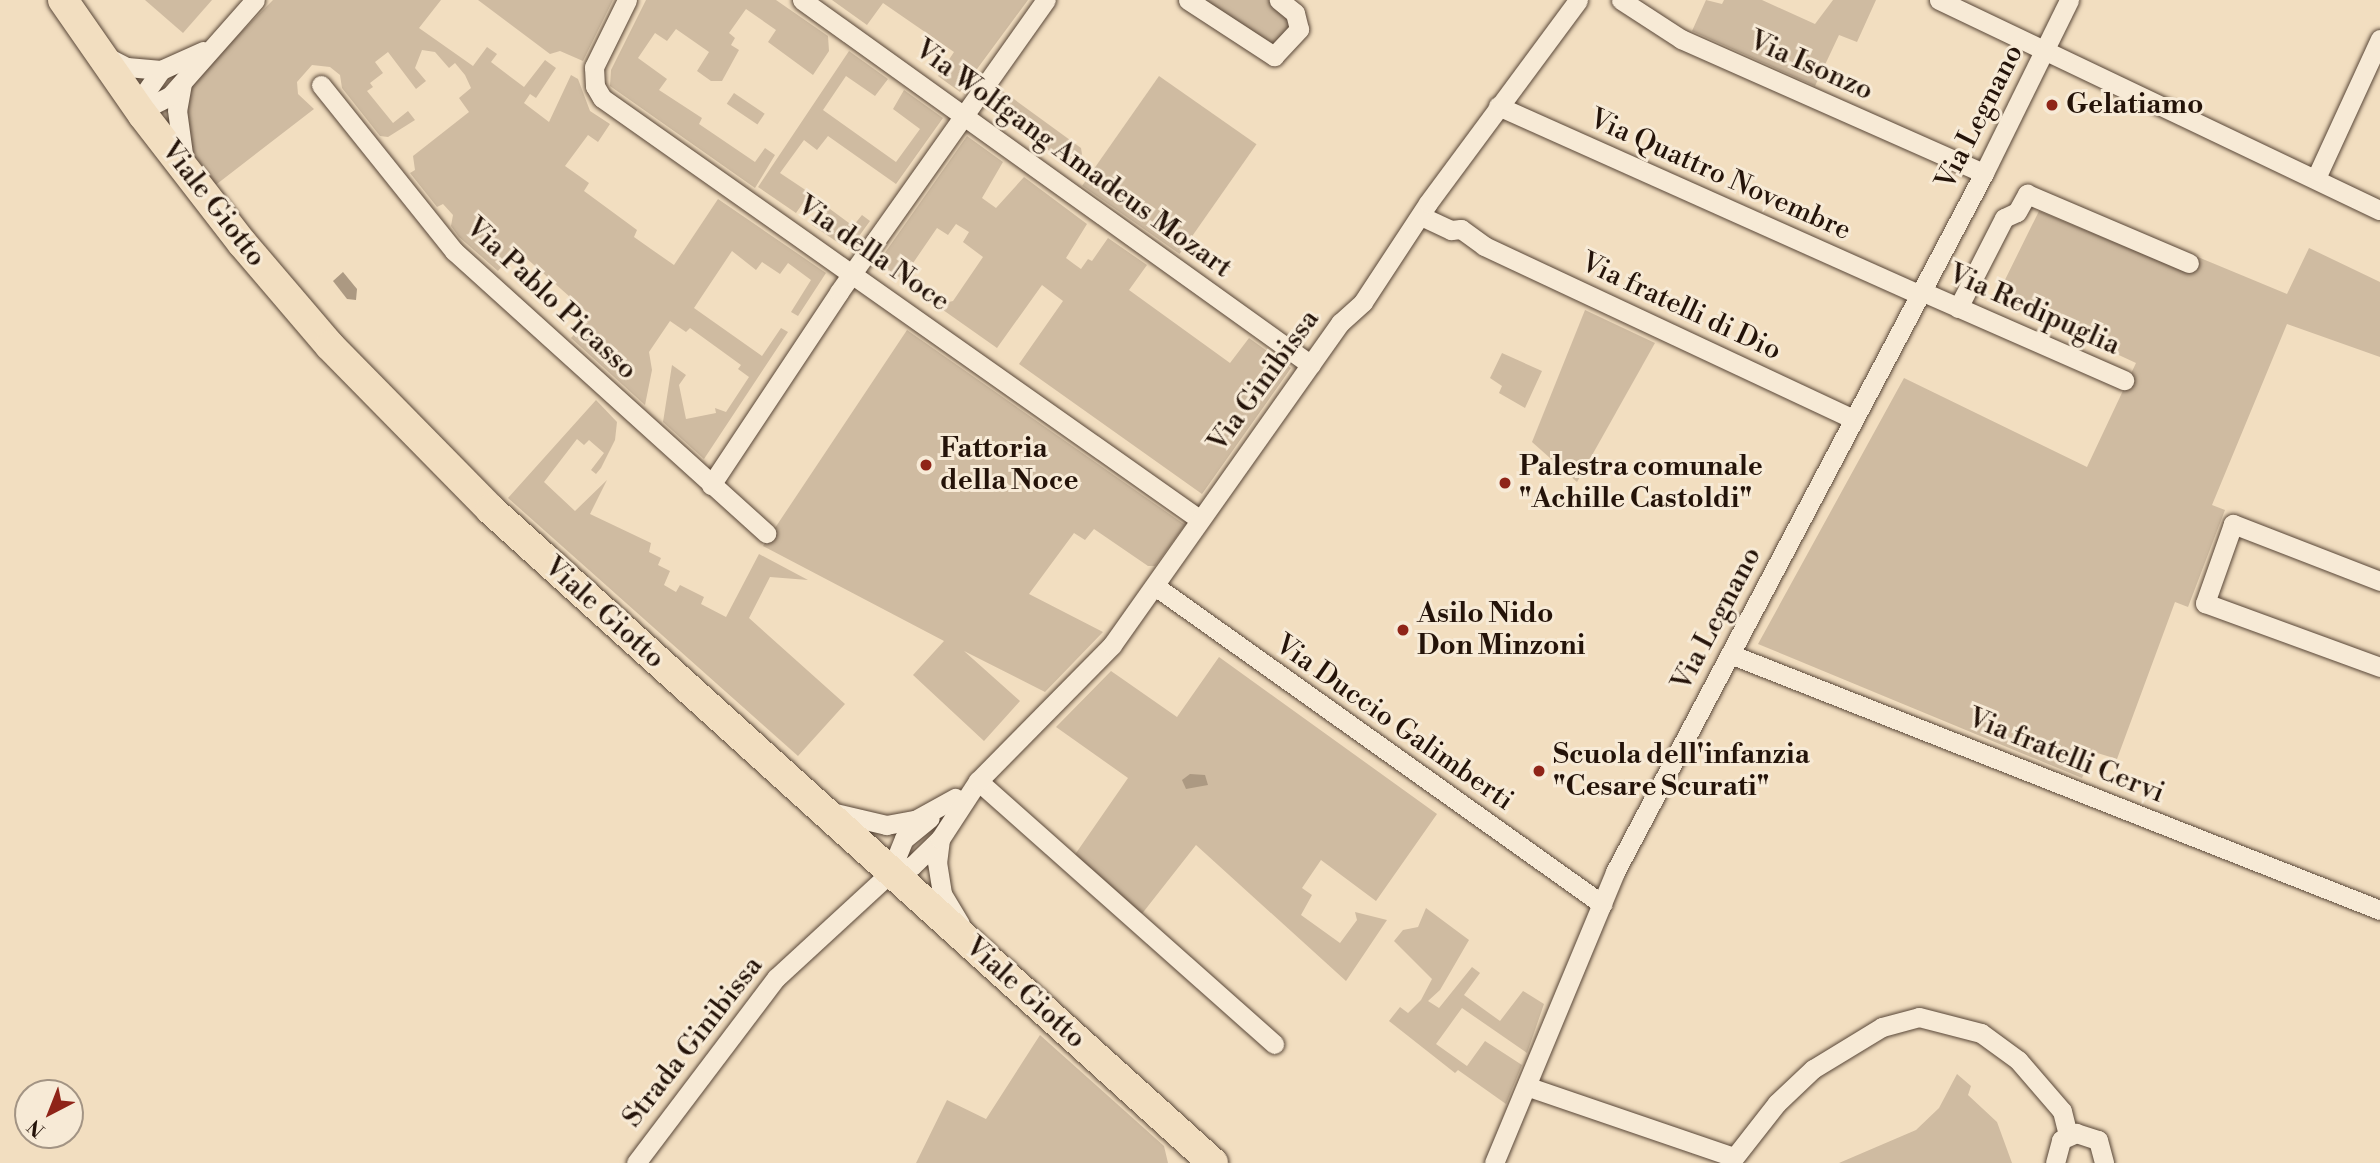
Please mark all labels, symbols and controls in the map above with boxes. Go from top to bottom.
street label: Via Isonzo [1744,24,1878,108]
street label: Via Wolfgang Amadeus Mozart [908,33,1238,285]
street label: Via Legnano [1929,39,2031,195]
place label: Gelatiamo [2066,88,2203,122]
marker: Gelatiamo [2044,97,2060,113]
street label: Via Quattro Novembre [1584,102,1856,248]
street label: Viale Giotto [153,134,273,274]
street label: Via della Noce [790,189,956,319]
street label: Via Pablo Picasso [458,211,644,387]
street label: Via fratelli di Dio [1576,246,1786,368]
street label: Via Redipuglia [1943,257,2125,363]
street label: Via Ginibissa [1201,303,1327,459]
place label: Fattoria della Noce [940,432,1078,498]
place label: Palestra comunale "Achille Castoldi" [1519,450,1763,516]
marker: Fattoria della Noce [918,457,934,473]
marker: Palestra comunale "Achille Castoldi" [1497,475,1513,491]
street label: Via Legnano [1665,541,1769,697]
street label: Viale Giotto [537,550,671,676]
place label: Asilo Nido Don Minzoni [1417,597,1586,663]
marker: Asilo Nido Don Minzoni [1395,622,1411,638]
street label: Via Duccio Galimberti [1268,628,1520,818]
street label: Via fratelli Cervi [1963,701,2169,811]
place label: Scuola dell'infanzia "Cesare Scurati" [1553,738,1810,804]
marker: Scuola dell'infanzia "Cesare Scurati" [1531,763,1547,779]
street label: Viale Giotto [958,930,1092,1056]
street label: Strada Ginibissa [616,950,770,1134]
north arrow [14,1079,84,1149]
text: N [23,1114,50,1142]

